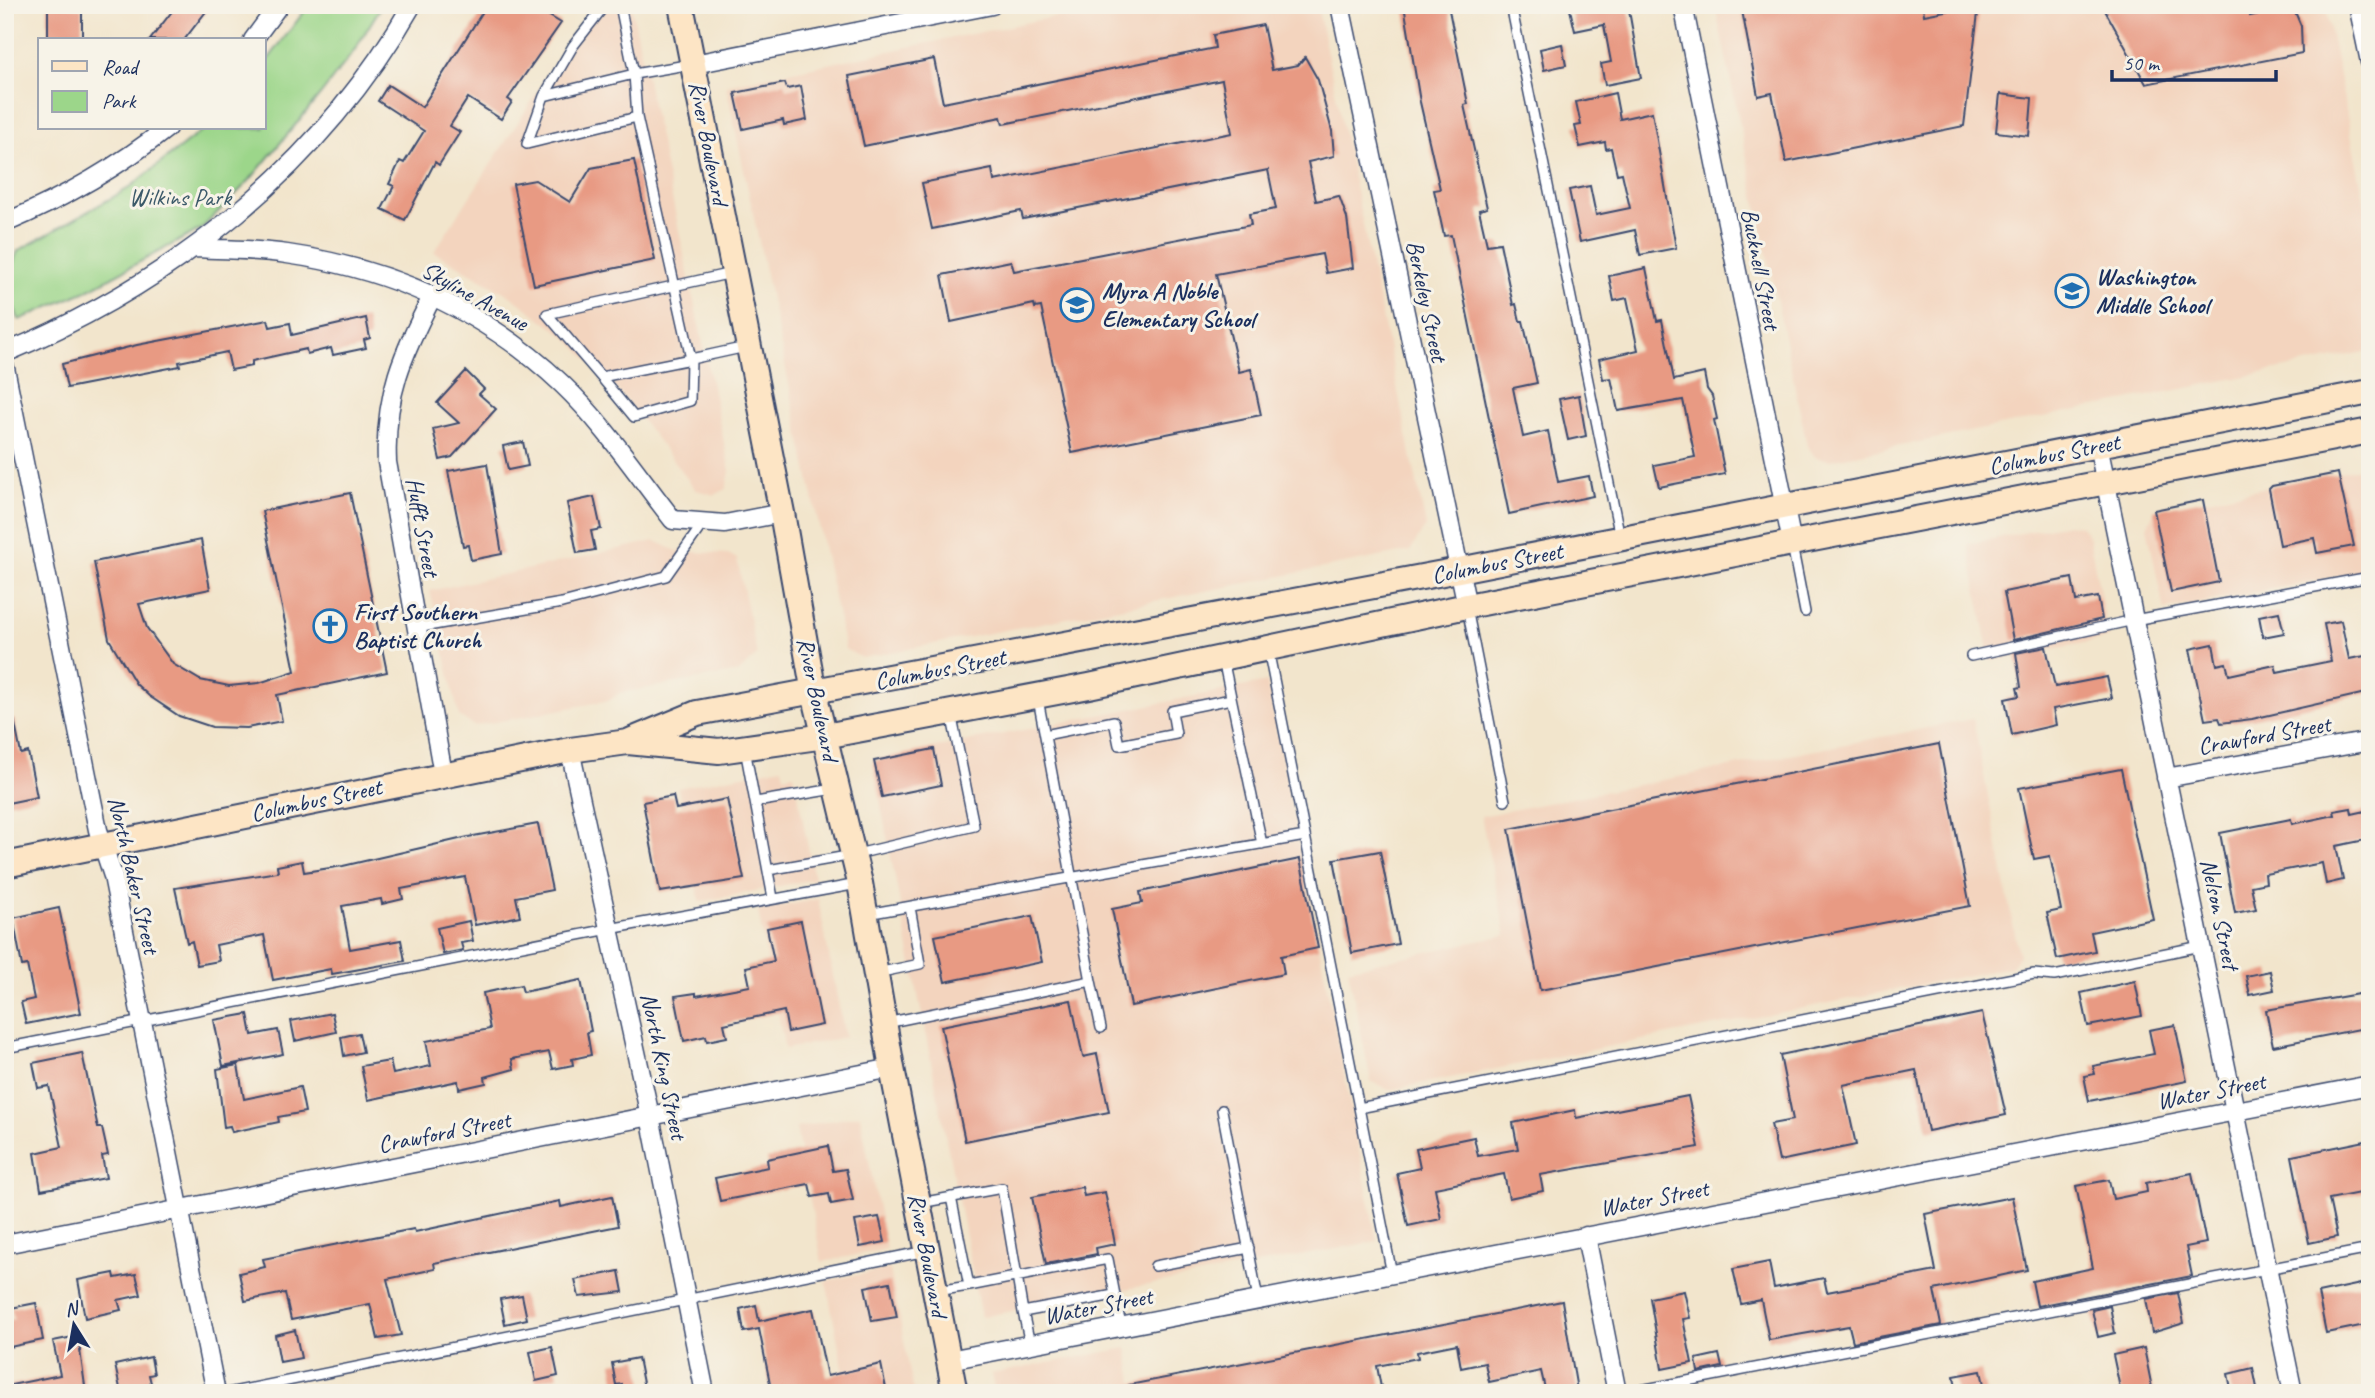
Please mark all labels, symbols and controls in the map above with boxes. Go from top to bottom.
legend [38,38,266,130]
scale bar [2112,38,2277,82]
text: 50 m [2123,50,2161,76]
text: Road [102,54,141,80]
street label: River Boulevard [682,79,736,211]
text: Park [102,88,137,114]
park label: Wilkins Park [129,182,233,212]
street label: Bucknell Street [1735,206,1788,334]
street label: Berkeley Street [1400,238,1455,366]
street label: Skyline Avenue [417,255,535,339]
place label: Washington Middle School [2096,262,2213,320]
school or university icon: Washington Middle School [2053,272,2091,310]
place label: Myra A Noble Elementary School [1102,276,1259,334]
school or university icon: Myra A Noble Elementary School [1058,286,1096,324]
street label: Columbus Street [1986,426,2124,481]
street label: Hufft Street [400,475,447,581]
street label: Columbus Street [1429,535,1567,590]
place label: First Southern Baptist Church [354,597,482,655]
church icon: First Southern Baptist Church [311,607,349,645]
street label: River Boulevard [790,635,846,767]
street label: Columbus Street [872,641,1010,696]
street label: Crawford Street [2195,708,2335,761]
street label: Columbus Street [248,771,386,828]
street label: North Baker Street [101,793,167,959]
street label: Nelson Street [2194,856,2247,975]
street label: North King Street [634,990,695,1144]
street label: Water Street [2154,1065,2270,1116]
street label: Crawford Street [375,1104,515,1159]
street label: Water Street [1597,1172,1713,1223]
street label: River Boulevard [901,1191,955,1323]
street label: Water Street [1041,1280,1157,1331]
north arrow [38,1290,108,1360]
text: N [63,1296,82,1322]

